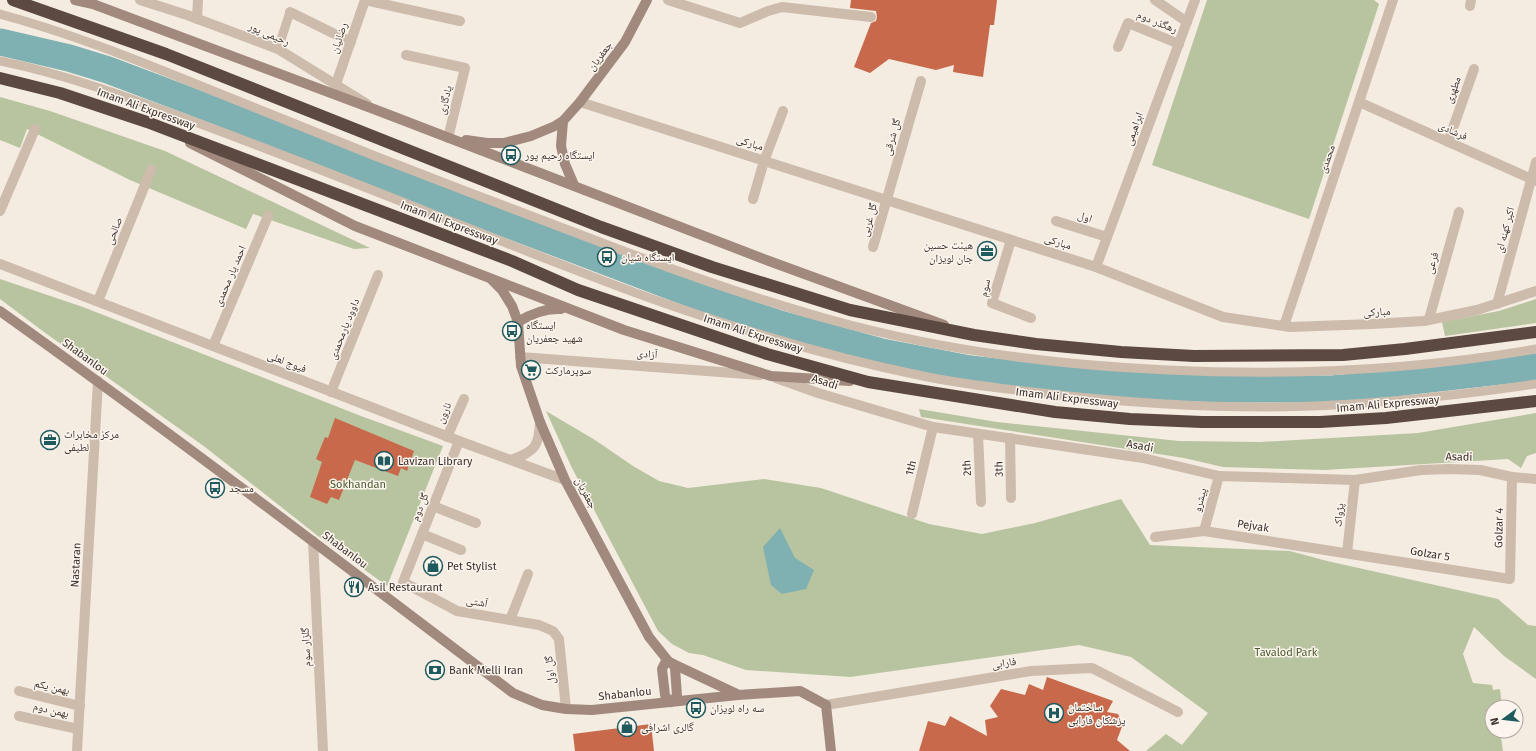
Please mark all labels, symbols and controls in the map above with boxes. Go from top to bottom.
street label: رهگذر دوم [1135,8,1179,36]
street label: رحیمی پور [246,19,292,49]
street label: رضائیان [328,21,350,55]
street label: جعفریان [585,39,615,73]
street label: مطهری [1442,75,1464,105]
street label: یادگاری [435,84,455,116]
street label: Imam Ali Expressway [95,85,197,133]
street label: ابراهیمی [1122,111,1146,147]
street label: گل شرقی [881,117,904,157]
street label: فرشادی [1436,119,1470,143]
street label: مبارکی [735,133,765,153]
street label: محمدی [1316,143,1338,175]
bus stop icon: ایستگاه رحیم پور [500,144,522,166]
place label: ایستگاه رحیم پور [524,149,595,163]
street label: Imam Ali Expressway [398,198,500,248]
street label: گل غربی [858,201,880,238]
street label: اکبر کهنه ای [1493,206,1517,254]
street label: اول [1076,209,1094,225]
street label: صالحی [103,215,125,247]
street label: مبارکی [1043,232,1073,252]
place label: هیئت حسین جان لویزان [924,239,973,265]
office icon: هیئت حسین جان لویزان [976,240,998,262]
street label: احمد یار محمدی [211,244,249,308]
bus stop icon: ایستگاه شیان [596,246,618,268]
street label: فرعی [1423,250,1441,275]
place label: ایستگاه شیان [621,251,674,264]
street label: سوم [977,278,993,298]
street label: داوود یارمحمدی [326,296,362,361]
street label: مبارکی [1363,305,1391,319]
street label: Imam Ali Expressway [702,312,805,356]
place label: ایستگاه شهید جعفریان [526,319,583,345]
bus stop icon: ایستگاه شهید جعفریان [501,320,523,342]
street label: Shabanlou [60,336,110,378]
street label: آزادی [636,347,658,361]
street label: فیوج لعلی [266,349,309,376]
supermarket icon: سوپرمارکت [520,359,542,381]
place label: سوپرمارکت [545,364,591,377]
street label: Asadi [810,372,840,392]
street label: Imam Ali Expressway [1015,385,1120,411]
street label: Imam Ali Expressway [1336,393,1441,415]
street label: نارون [434,400,454,426]
place label: مرکز مخابرات لطیفی [64,428,119,454]
office icon: مرکز مخابرات لطیفی [39,429,61,451]
street label: Asadi [1126,437,1154,455]
library icon: Lavizan Library [373,450,395,472]
street label: Asadi [1445,450,1473,464]
place label: Lavizan Library [398,455,473,468]
street label: 1th [903,459,919,477]
street label: 2th [960,460,974,476]
street label: 3th [992,461,1006,477]
street label: جعفریان [572,475,600,511]
bus stop icon: مسجد [204,477,226,499]
park label: Sokhandan [330,478,386,491]
place label: مسجد [229,482,254,495]
street label: پیشرو [1191,486,1210,514]
street label: گل دوم [409,491,432,523]
street label: پژواک [1331,502,1347,528]
street label: Golzar 4 [1492,508,1506,548]
street label: Pejvak [1236,517,1270,535]
street label: Shabanlou [320,529,370,571]
street label: Nastaran [68,542,84,588]
street label: Golzar 5 [1409,544,1451,564]
shop icon: Pet Stylist [422,555,444,577]
place label: Pet Stylist [447,560,497,573]
restaurant icon: Asil Restaurant [343,576,365,598]
place label: Asil Restaurant [368,581,443,594]
street label: آشتی [465,594,489,610]
street label: گلزار سوم [298,627,314,667]
park label: Tavalod Park [1255,646,1318,659]
street label: گل اول [542,655,558,685]
street label: فارابی [991,655,1018,671]
bank icon: Bank Melli Iran [424,659,446,681]
place label: Bank Melli Iran [449,664,523,677]
street label: بهمن یکم [33,677,71,698]
street label: Shabanlou [598,685,652,703]
bus stop icon: سه راه لویزان [685,697,707,719]
north arrow [1484,699,1524,739]
street label: بهمن دوم [32,700,70,720]
place label: ساختمان پزشکان فارابی [1068,701,1126,727]
place label: سه راه لویزان [710,702,764,715]
hospital icon: ساختمان پزشکان فارابی [1043,702,1065,724]
shop icon: گالری اشرافی [616,716,638,738]
text: N [1488,716,1502,727]
place label: گالری اشرافی [641,721,694,734]

